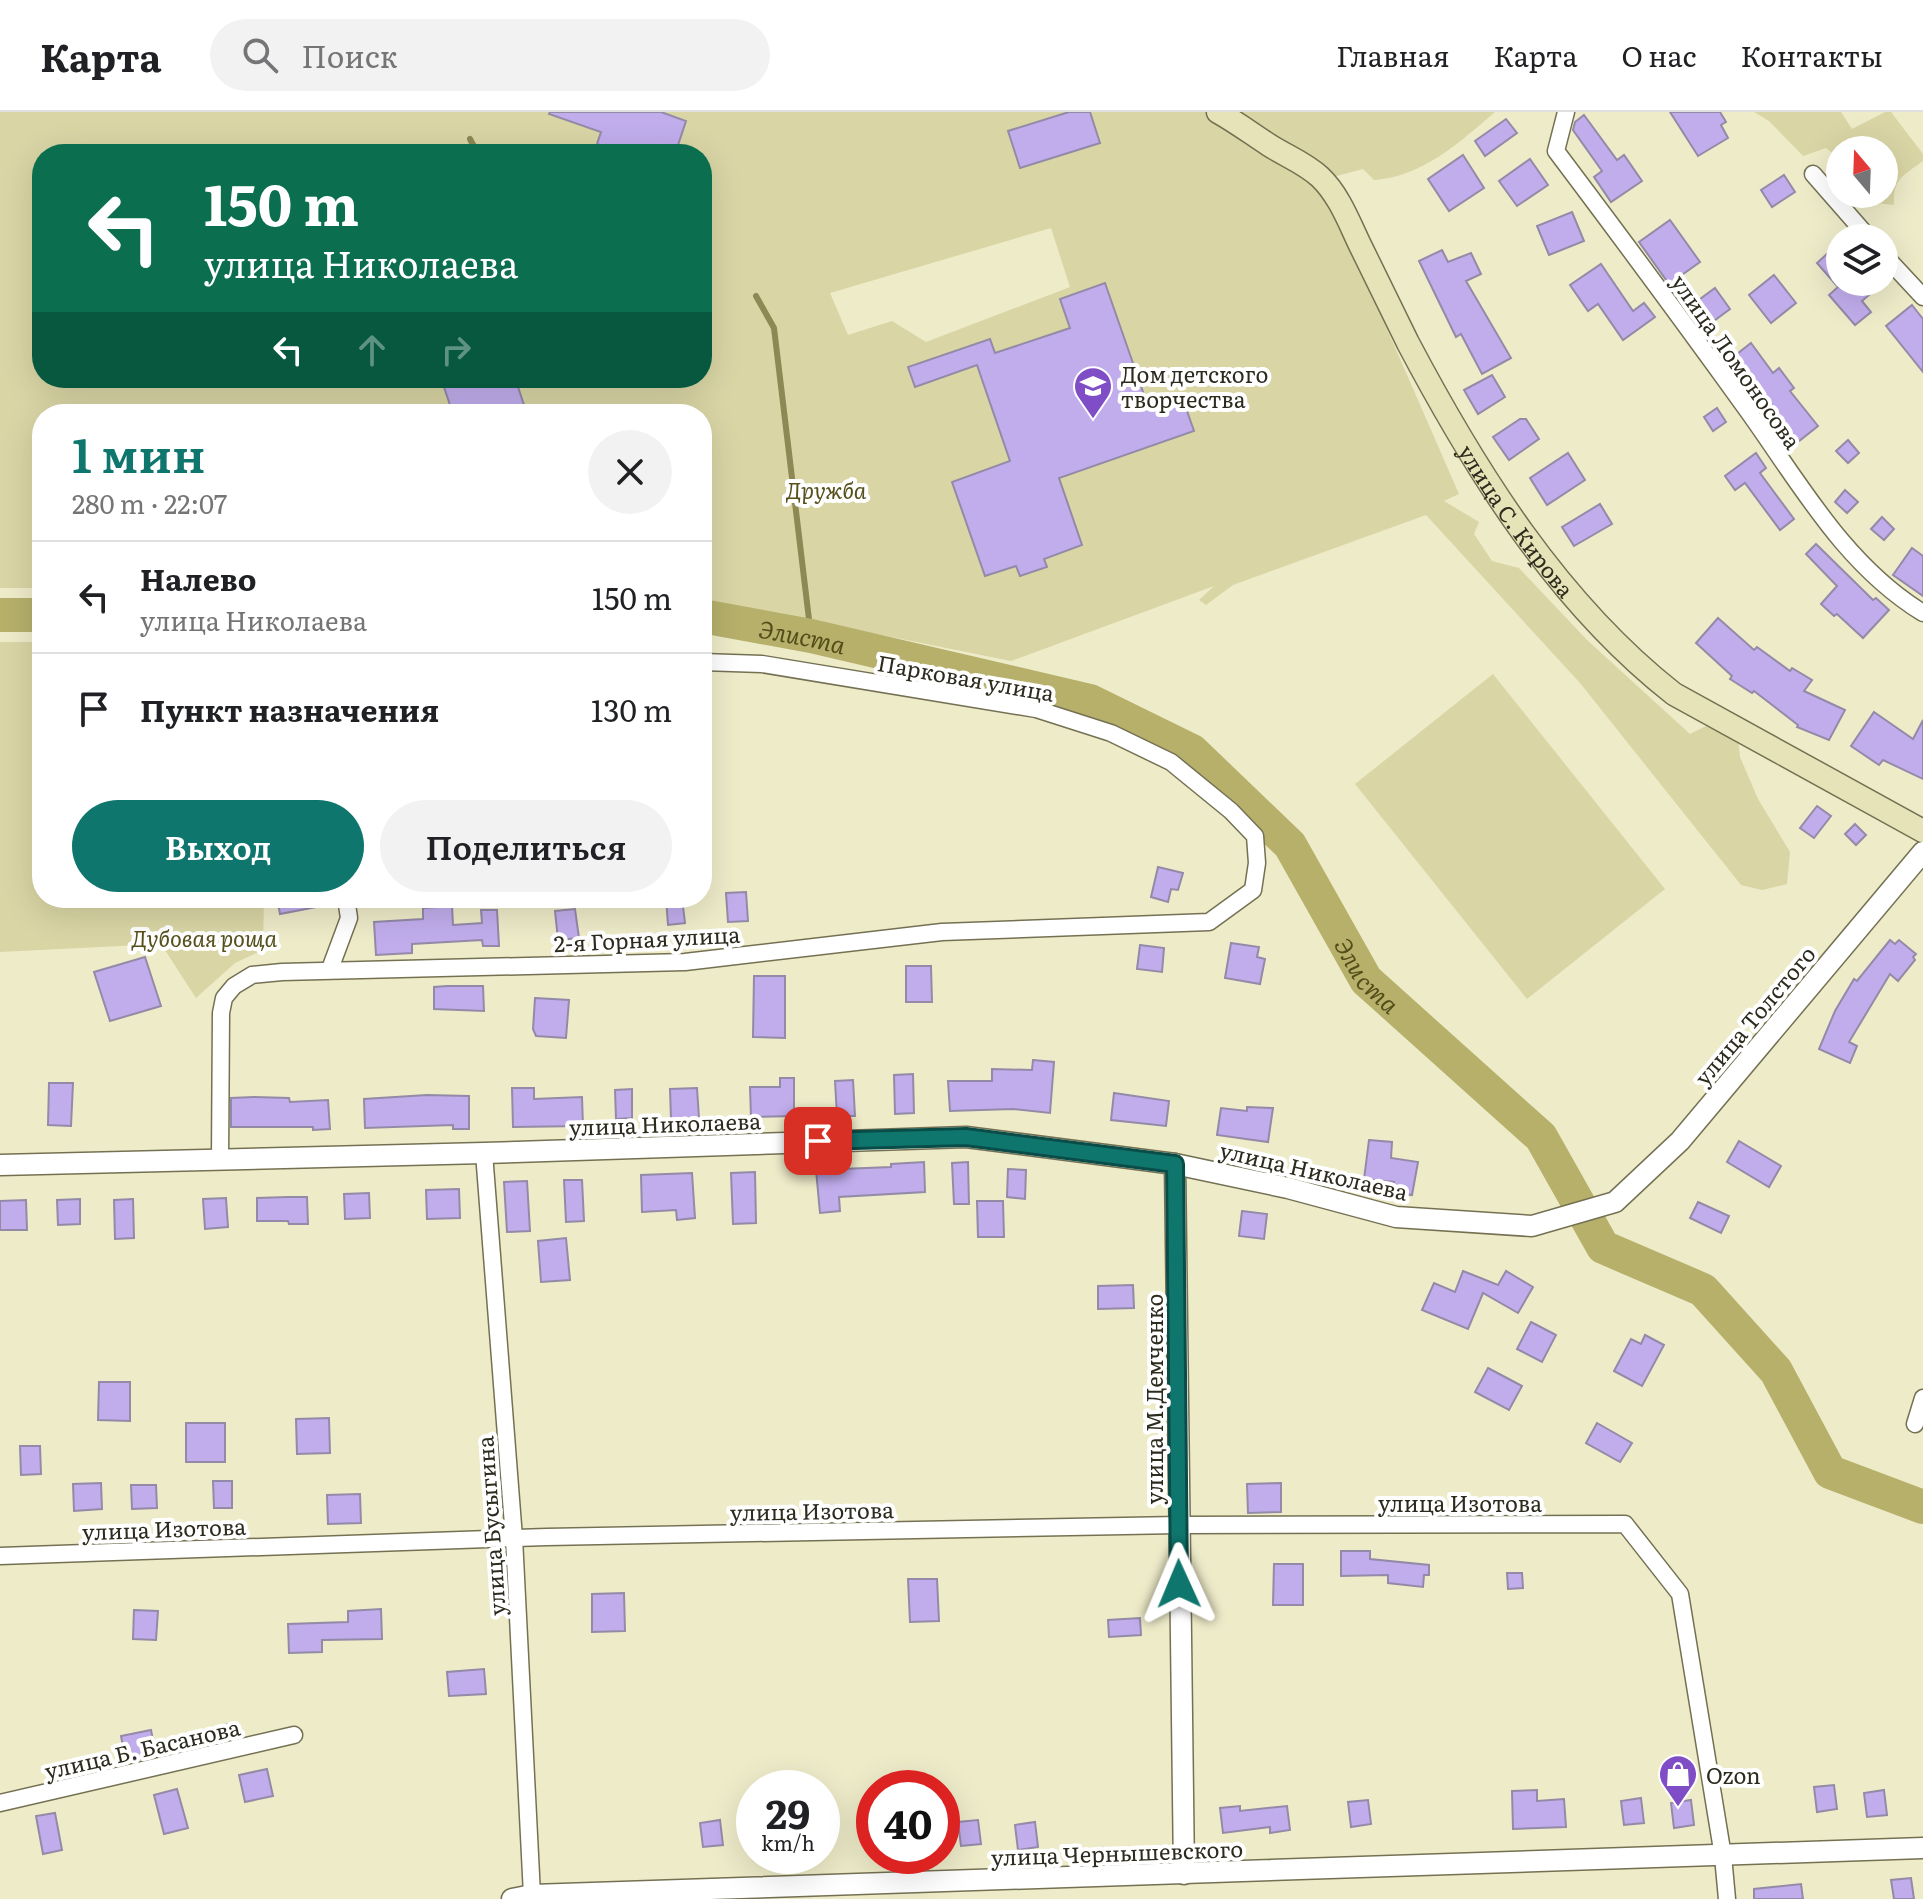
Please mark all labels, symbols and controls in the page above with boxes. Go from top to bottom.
search box [210,19,770,91]
text: Карта [40,27,162,84]
icon: search [238,33,282,77]
text: Поиск [302,33,398,77]
text: Главная [1336,34,1450,76]
text: Карта [1494,34,1577,76]
text: О нас [1621,34,1697,76]
text: Контакты [1741,34,1883,76]
north arrow [1826,136,1898,208]
map controls [1826,136,1898,296]
text: 150 m [204,160,359,243]
icon: left [72,176,176,280]
button: layers [1826,224,1898,296]
text: улица Николаева [204,236,518,289]
street label: улица Ломоносова [1664,267,1810,455]
icon: left [266,328,310,372]
icon: ahead [350,328,394,372]
icon: right [434,328,478,372]
place label: Дом детского творчества [1121,357,1268,415]
school or university icon: Дом детского творчества [1072,365,1114,420]
text: 1 мин [72,417,205,488]
button: close [588,430,672,514]
street label: улица С. Кирова [1452,437,1583,604]
park label: Дружба [786,473,867,506]
text: 280 m · 22:07 [72,483,227,522]
text: Налево [140,556,256,600]
icon: left [72,575,116,619]
text: 150 m [592,575,672,619]
text: улица Николаева [140,600,367,639]
water label: Элиста [756,609,850,661]
street label: Парковая улица [875,645,1057,709]
icon: arrive [72,687,116,731]
text: Пункт назначения [140,687,439,731]
text: 130 m [591,687,672,731]
button: Выход [72,800,364,892]
button: Поделиться [380,800,672,892]
street label: 2-я Горная улица [553,917,741,959]
park label: Дубовая роща [131,921,277,954]
water label: Элиста [1327,930,1408,1020]
street label: улица Толстого [1686,938,1822,1092]
street label: улица Николаева [568,1103,762,1143]
pin [784,1107,852,1175]
icon: arrive [796,1119,840,1163]
street label: улица Николаева [1217,1132,1411,1208]
street label: улица М.Демченко [1137,1293,1170,1505]
street label: улица Бусыгина [467,1435,513,1617]
street label: улица Изотова [1378,1486,1542,1519]
street label: улица Изотова [730,1492,894,1528]
street label: улица Изотова [81,1509,247,1547]
position arrow [1137,1542,1221,1626]
street label: улица Б. Басанова [41,1709,243,1787]
shop icon: Ozon [1657,1753,1699,1808]
place label: Ozon [1706,1758,1761,1791]
speed limit sign: 40 [856,1770,960,1874]
text: 29 [766,1782,810,1841]
text: km/h [761,1827,815,1857]
street label: улица Чернышевского [990,1831,1244,1873]

